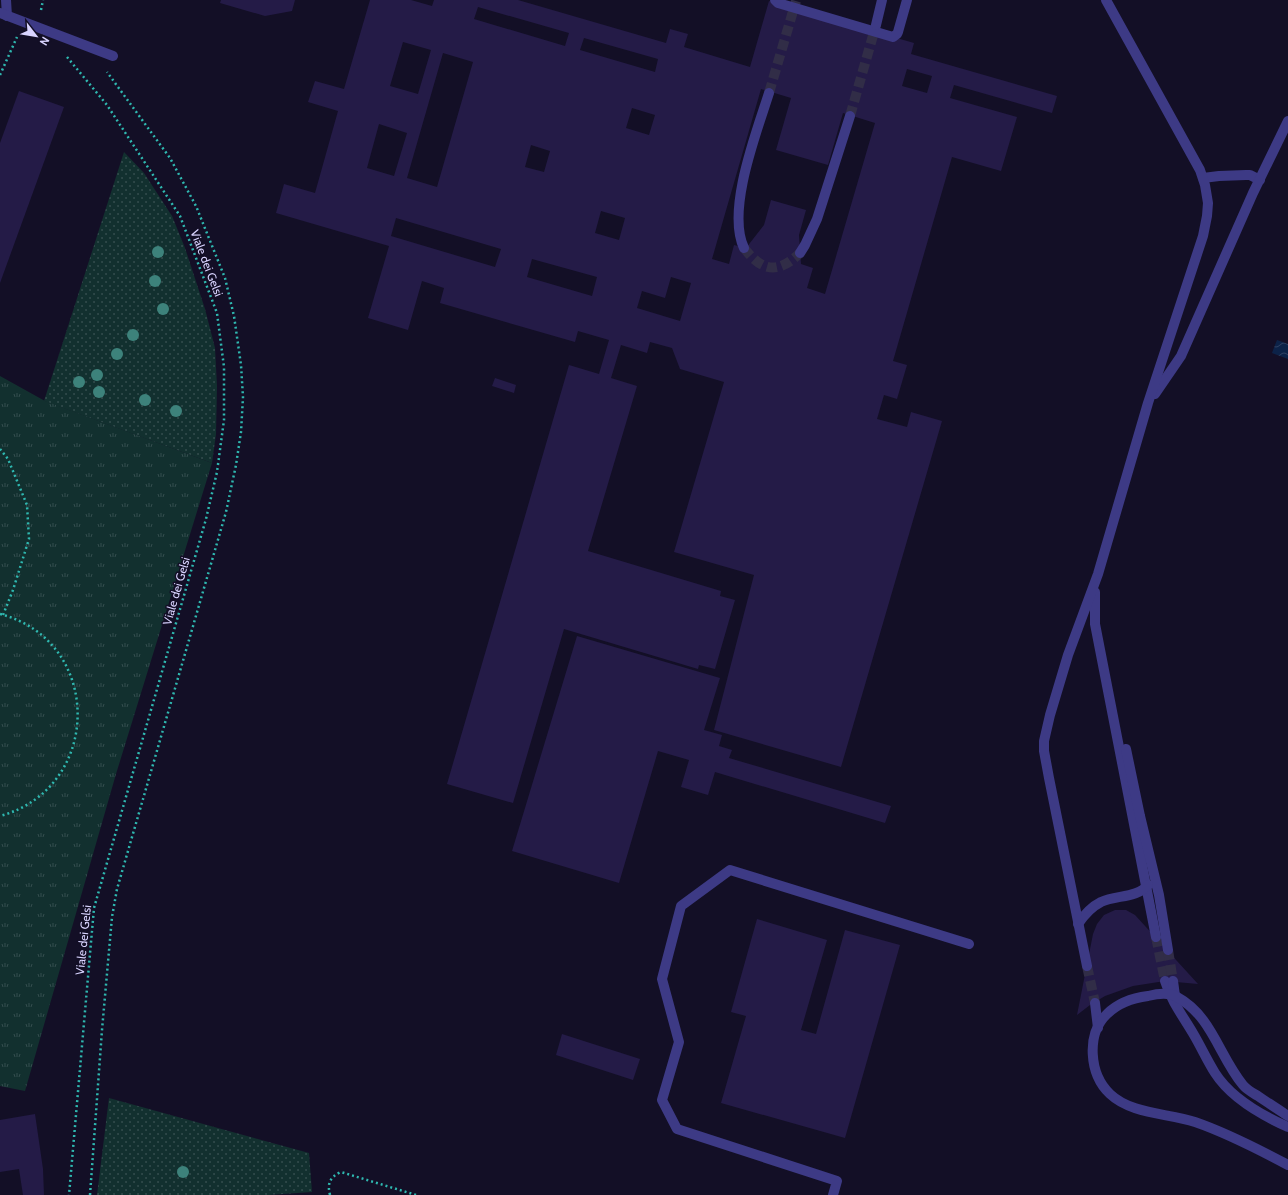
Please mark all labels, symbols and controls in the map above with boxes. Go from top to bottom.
north arrow [16,16,56,56]
text: N [37,34,53,48]
street label: Viale dei Gelsi [187,227,227,299]
street label: Viale dei Gelsi [159,555,193,627]
street label: Viale dei Gelsi [72,904,94,976]

